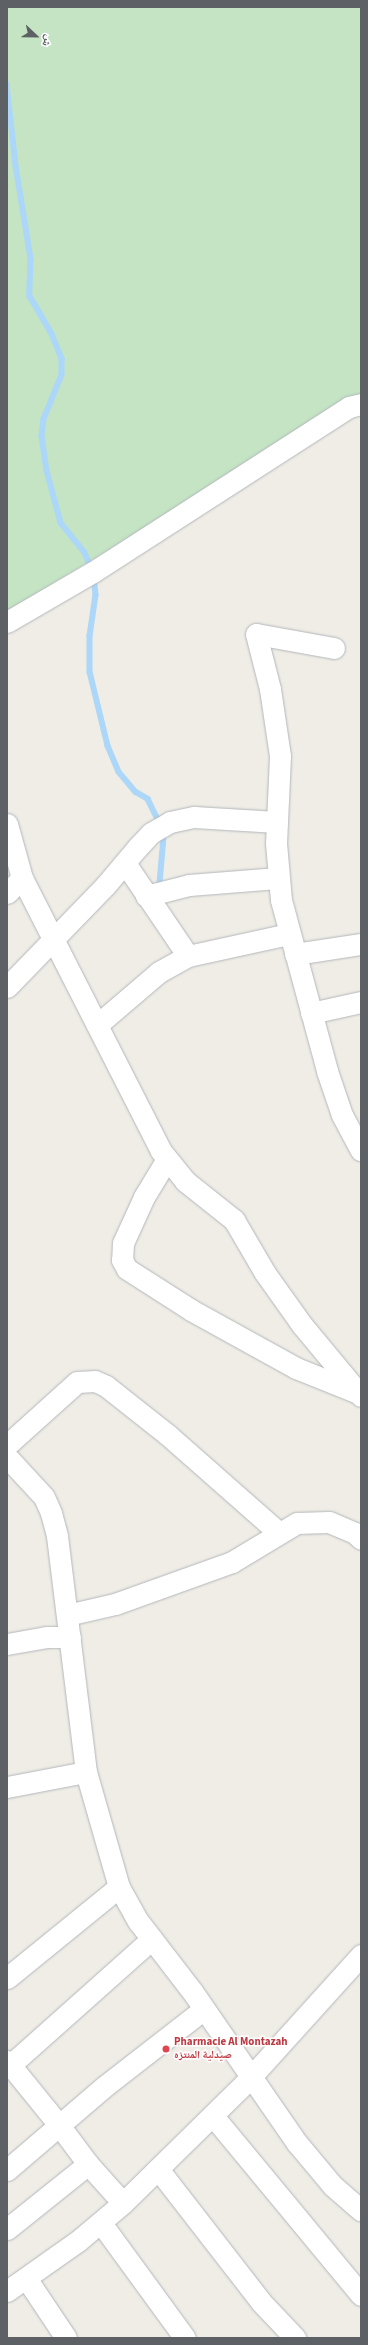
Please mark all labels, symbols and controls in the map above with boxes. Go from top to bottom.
north arrow [16,16,56,56]
text: ش [38,32,57,49]
place label: Pharmacie Al Montazah صيدلية المنتزه [174,2036,288,2062]
marker: Pharmacie Al Montazah صيدلية المنتزه [161,2044,171,2054]

